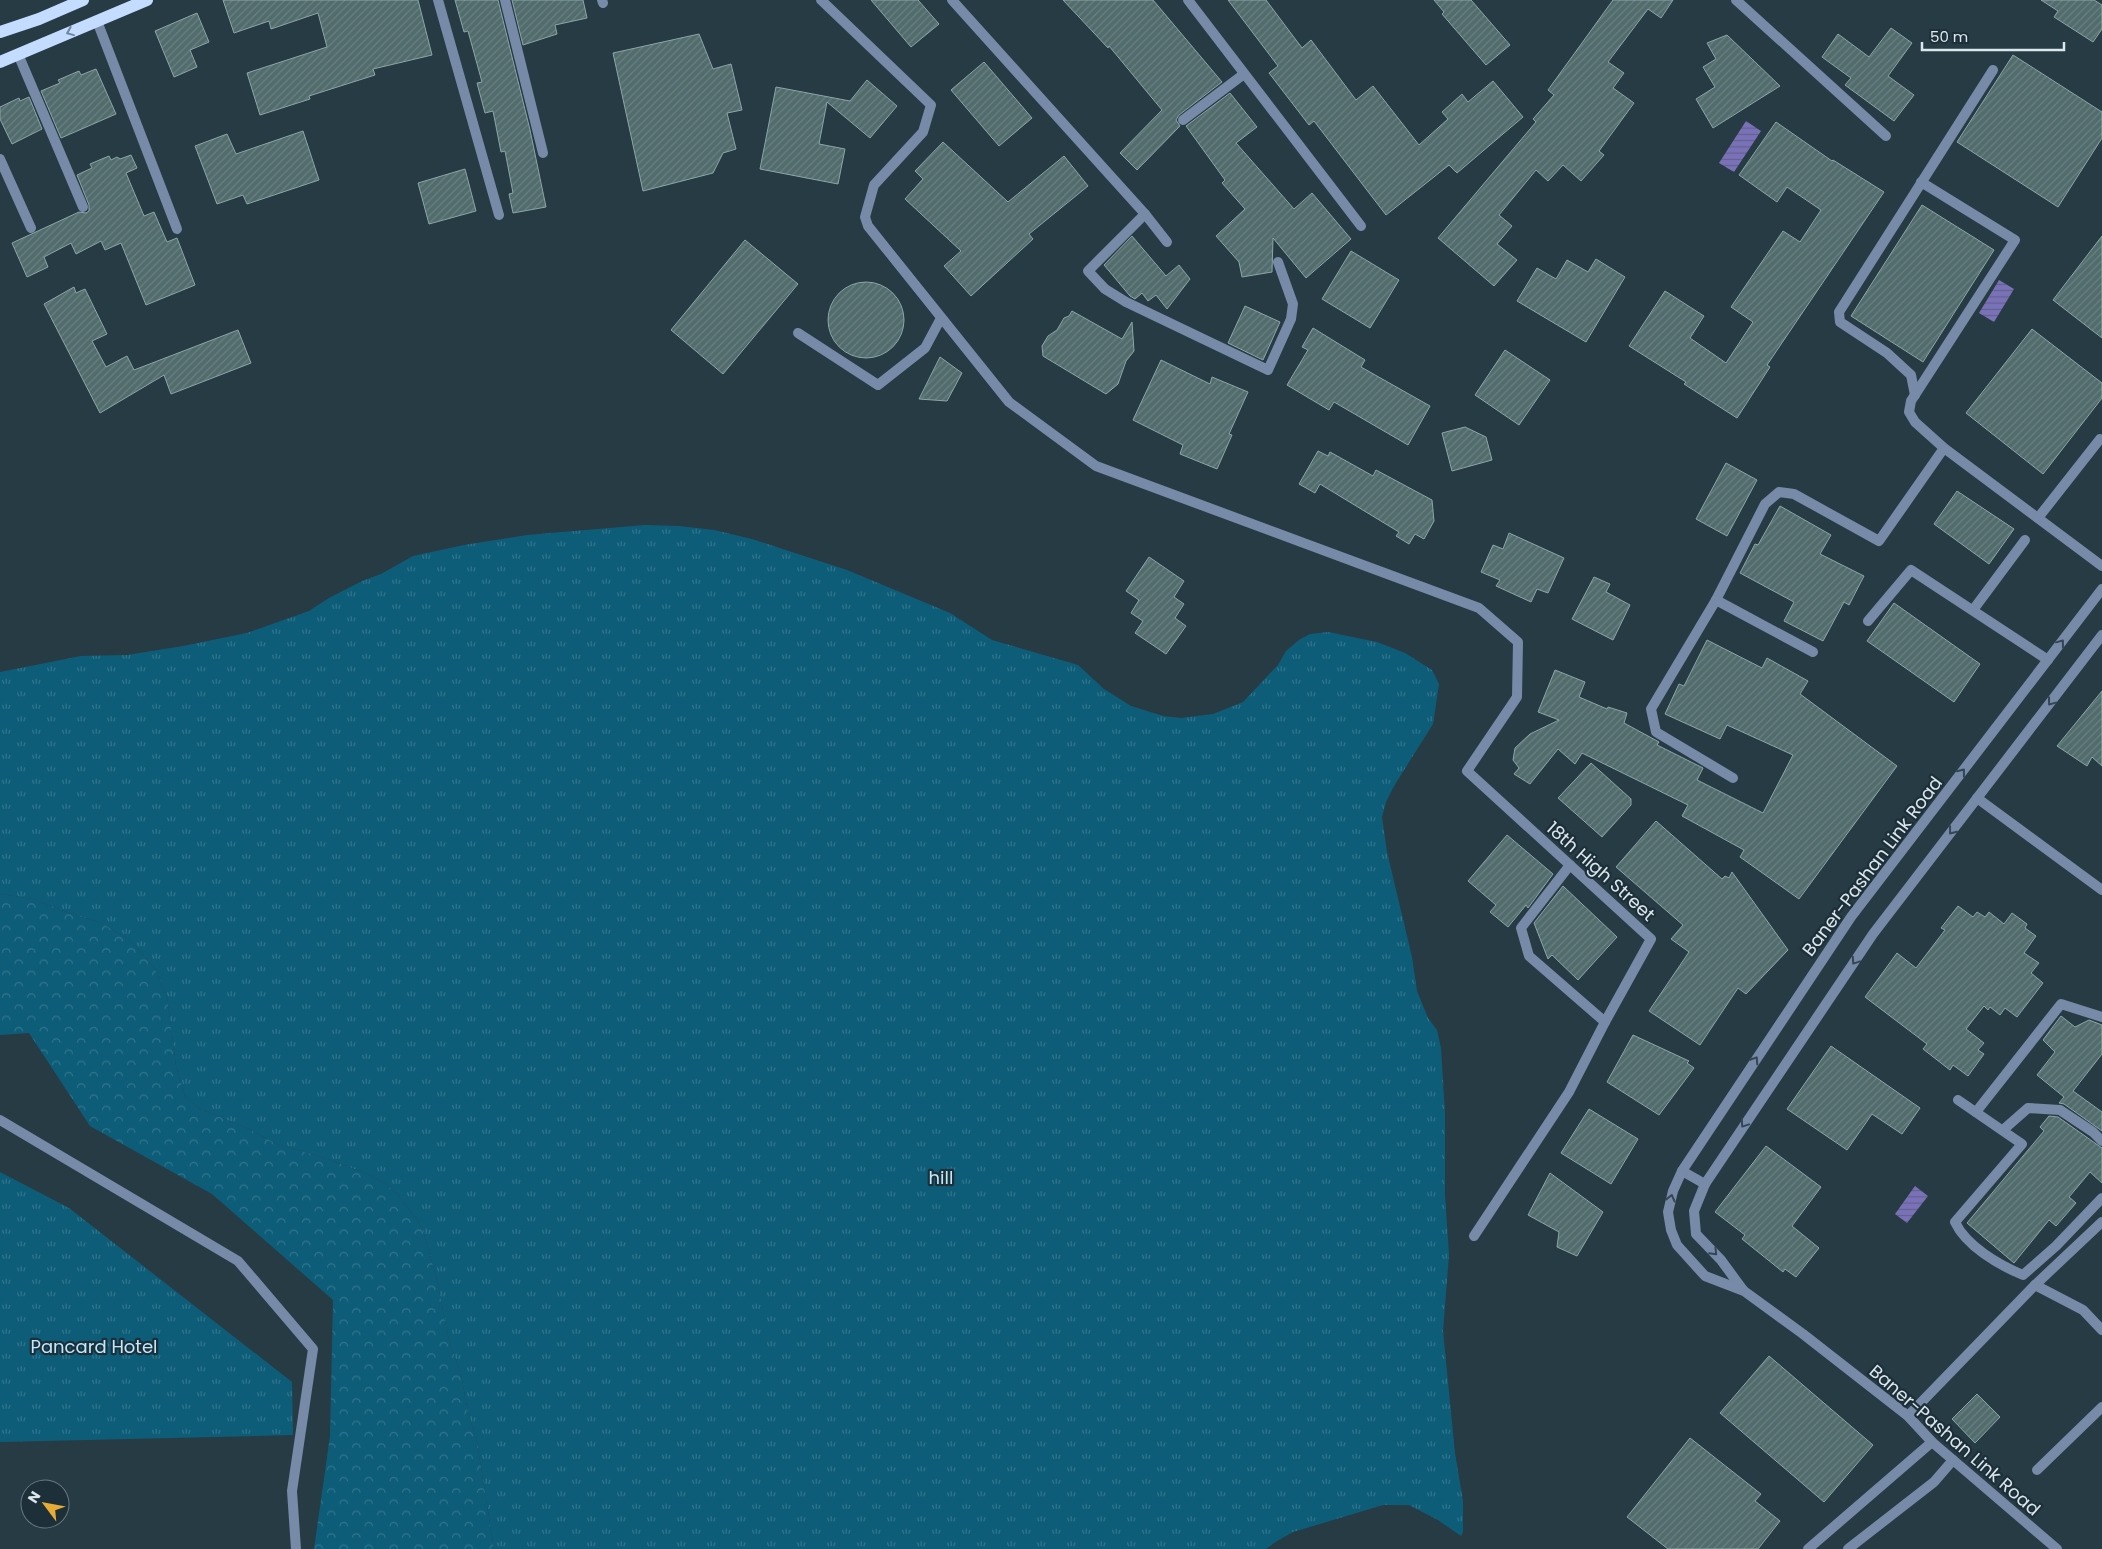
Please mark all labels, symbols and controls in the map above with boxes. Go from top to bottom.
scale bar [1922,20,2064,52]
one-way arrow [66,26,75,37]
text: 50 m [1930,26,1968,47]
one-way arrow [2055,639,2064,649]
one-way arrow [2048,696,2057,706]
one-way arrow [1956,768,1965,778]
street label: Baner-Pashan Link Road [1796,771,1948,961]
street label: 18th High Street [1541,816,1661,926]
one-way arrow [1950,825,1958,834]
one-way arrow [1852,955,1861,965]
one-way arrow [1749,1056,1758,1066]
one-way arrow [1741,1119,1750,1128]
park label: hill [929,1165,953,1190]
one-way arrow [1665,1194,1676,1203]
one-way arrow [1708,1246,1717,1255]
park label: Pancard Hotel [30,1334,158,1359]
street label: Baner-Pashan Link Road [1864,1359,2046,1521]
north arrow [20,1479,70,1529]
text: N [23,1487,45,1507]

